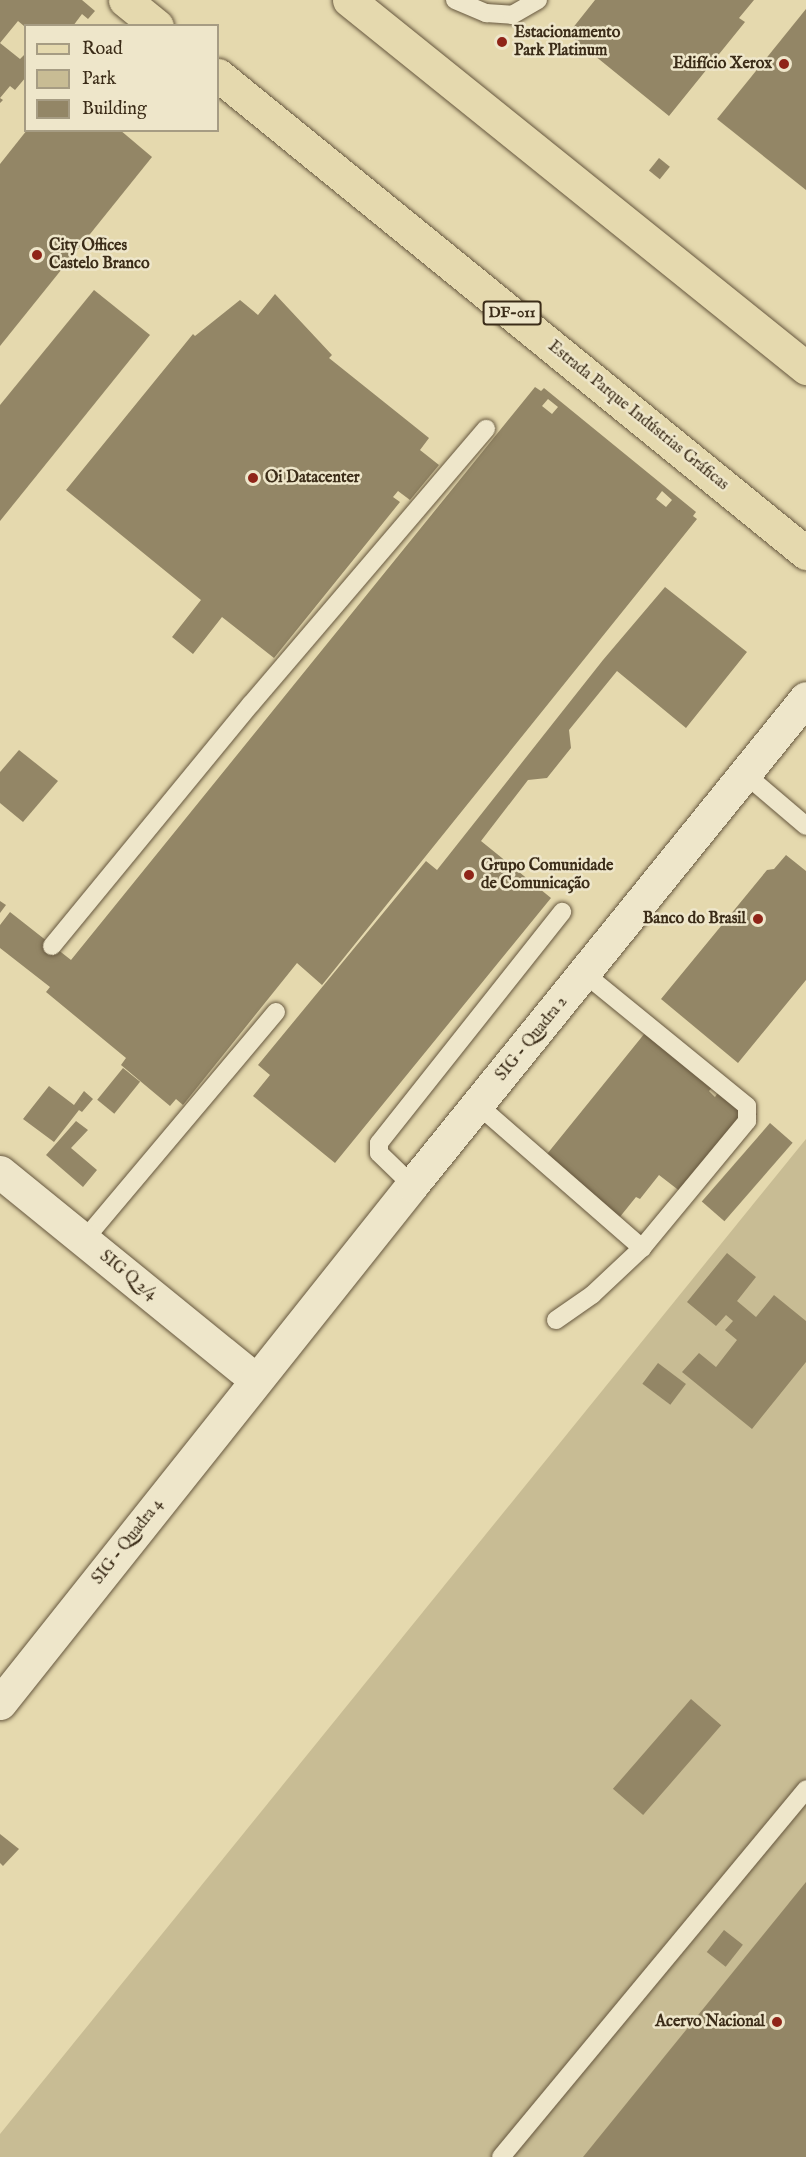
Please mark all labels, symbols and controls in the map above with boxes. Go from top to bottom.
place label: Estacionamento Park Platinum [514,23,620,61]
legend [24,24,219,132]
marker: Estacionamento Park Platinum [495,35,509,49]
text: Road [82,38,123,61]
place label: Edifício Xerox [673,54,772,74]
marker: Edifício Xerox [777,57,791,71]
text: Park [82,68,116,91]
text: Building [82,98,147,121]
place label: City Offices Castelo Branco [49,236,150,274]
marker: City Offices Castelo Branco [30,248,44,262]
road number: DF-011 [482,301,542,325]
street label: Estrada Parque Indústrias Gráficas [544,337,732,495]
place label: Oi Datacenter [265,468,360,488]
marker: Oi Datacenter [246,471,260,485]
place label: Grupo Comunidade de Comunicação [481,856,613,894]
marker: Grupo Comunidade de Comunicação [462,868,476,882]
place label: Banco do Brasil [643,909,746,929]
marker: Banco do Brasil [751,912,765,926]
street label: SIG - Quadra 2 [492,993,572,1085]
street label: SIG Q 2/4 [96,1247,160,1305]
street label: SIG - Quadra 4 [89,1496,167,1588]
place label: Acervo Nacional [655,2012,765,2032]
marker: Acervo Nacional [770,2015,784,2029]

